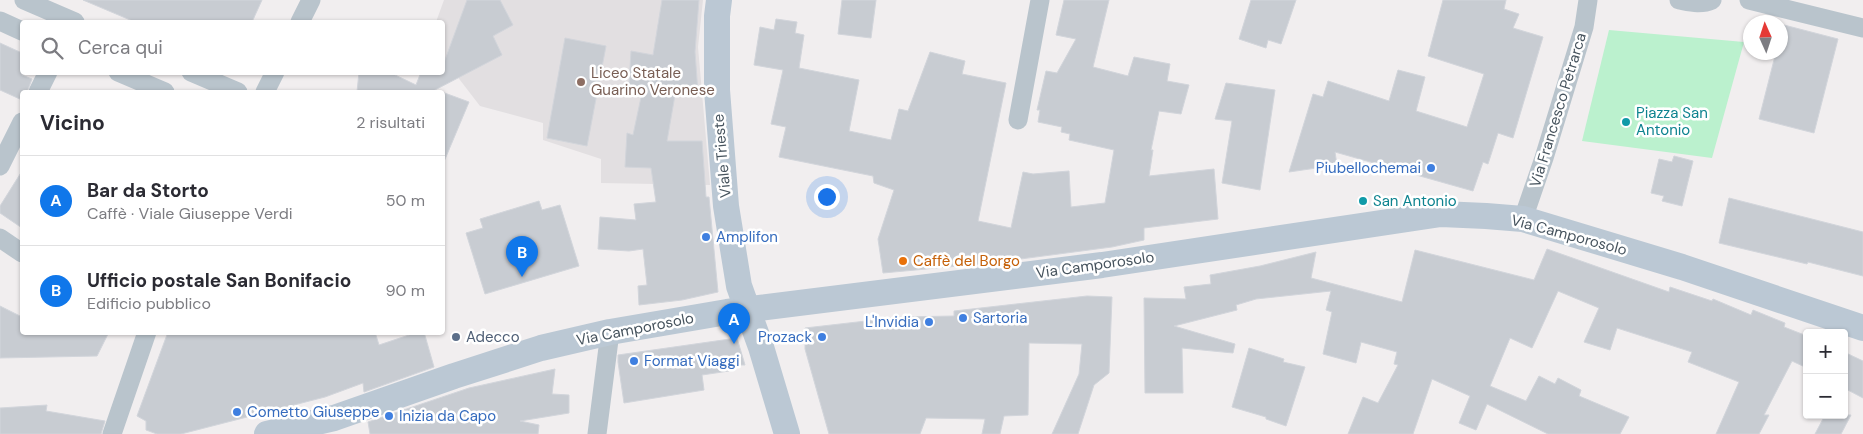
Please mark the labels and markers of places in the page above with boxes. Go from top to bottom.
place label: Liceo Statale Guarino Veronese [591,63,715,100]
marker: Liceo Statale Guarino Veronese [575,76,587,88]
place label: Piazza San Antonio [1636,103,1708,140]
marker: Piazza San Antonio [1620,116,1632,128]
place label: Piubellochemai [1316,158,1421,178]
marker: Piubellochemai [1425,162,1437,174]
place label: San Antonio [1373,191,1457,211]
marker: San Antonio [1357,195,1369,207]
place label: Amplifon [716,227,778,247]
marker: Amplifon [700,231,712,243]
pin: B [506,236,538,277]
place label: Caffè del Borgo [913,251,1020,271]
marker: Caffè del Borgo [897,255,909,267]
pin: A [718,303,750,344]
place label: Sartoria [973,308,1027,328]
place label: L'Invidia [865,312,919,332]
marker: Sartoria [957,312,969,324]
marker: L'Invidia [923,316,935,328]
place label: Adecco [466,327,520,347]
place label: Prozack [758,327,812,347]
marker: Adecco [450,331,462,343]
marker: Prozack [816,331,828,343]
place label: Format Viaggi [644,351,739,371]
marker: Format Viaggi [628,355,640,367]
place label: Cometto Giuseppe [247,402,380,422]
marker: Cometto Giuseppe [231,406,243,418]
place label: Inizia da Capo [399,406,496,426]
marker: Inizia da Capo [383,410,395,422]

